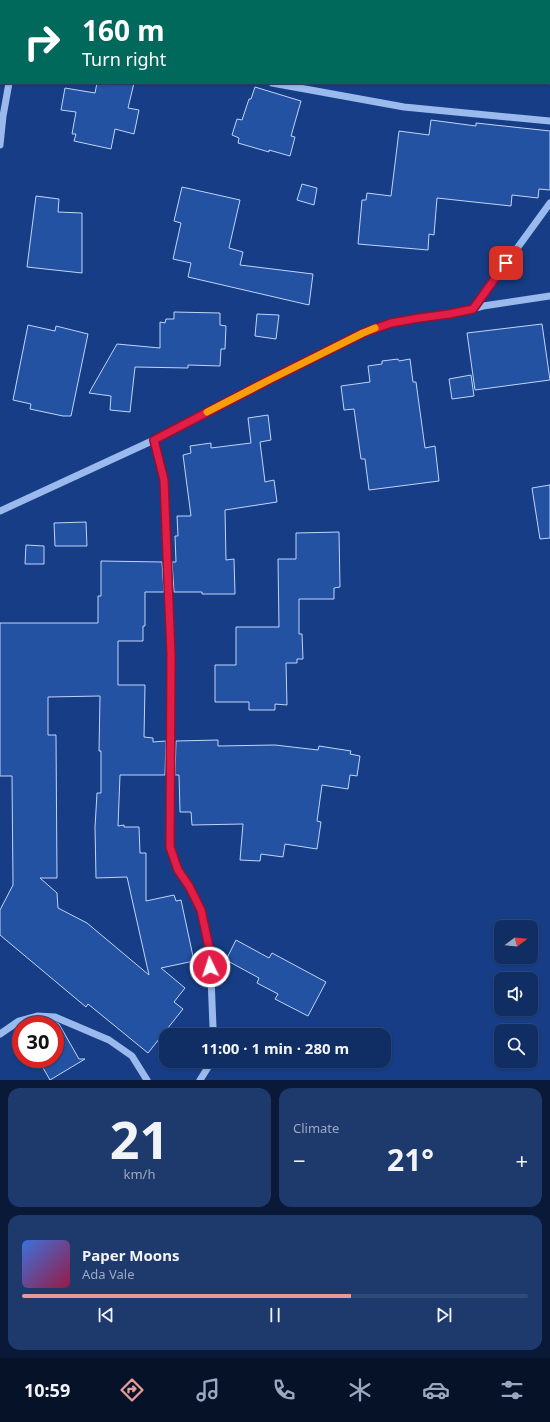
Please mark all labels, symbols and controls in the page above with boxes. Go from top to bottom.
text: 160 m [82,11,165,49]
icon: right [16,16,68,68]
text: Turn right [82,47,166,71]
pin [489,246,523,280]
icon: arrive [495,252,517,274]
north arrow [494,920,538,964]
map controls [494,920,538,1068]
position arrow [189,946,231,988]
button: sound [494,972,538,1016]
speed limit sign: 30 [12,1016,64,1068]
button: search [494,1024,538,1068]
text: 11:00 · 1 min · 280 m [201,1038,349,1058]
text: 21 [110,1103,169,1174]
text: Climate [293,1119,339,1137]
text: 21° [387,1139,434,1180]
text: − [293,1145,306,1175]
text: + [515,1145,528,1175]
text: km/h [124,1165,155,1183]
text: Paper Moons [82,1245,180,1265]
text: Ada Vale [82,1265,135,1283]
icon: previous [95,1304,117,1326]
icon: pause [264,1304,286,1326]
icon: next [433,1304,455,1326]
icon: directions [118,1376,146,1404]
icon: music [194,1376,222,1404]
icon: phone [270,1376,298,1404]
icon: climate [346,1376,374,1404]
icon: car [422,1376,450,1404]
icon: filters [498,1376,526,1404]
text: 10:59 [24,1378,70,1402]

